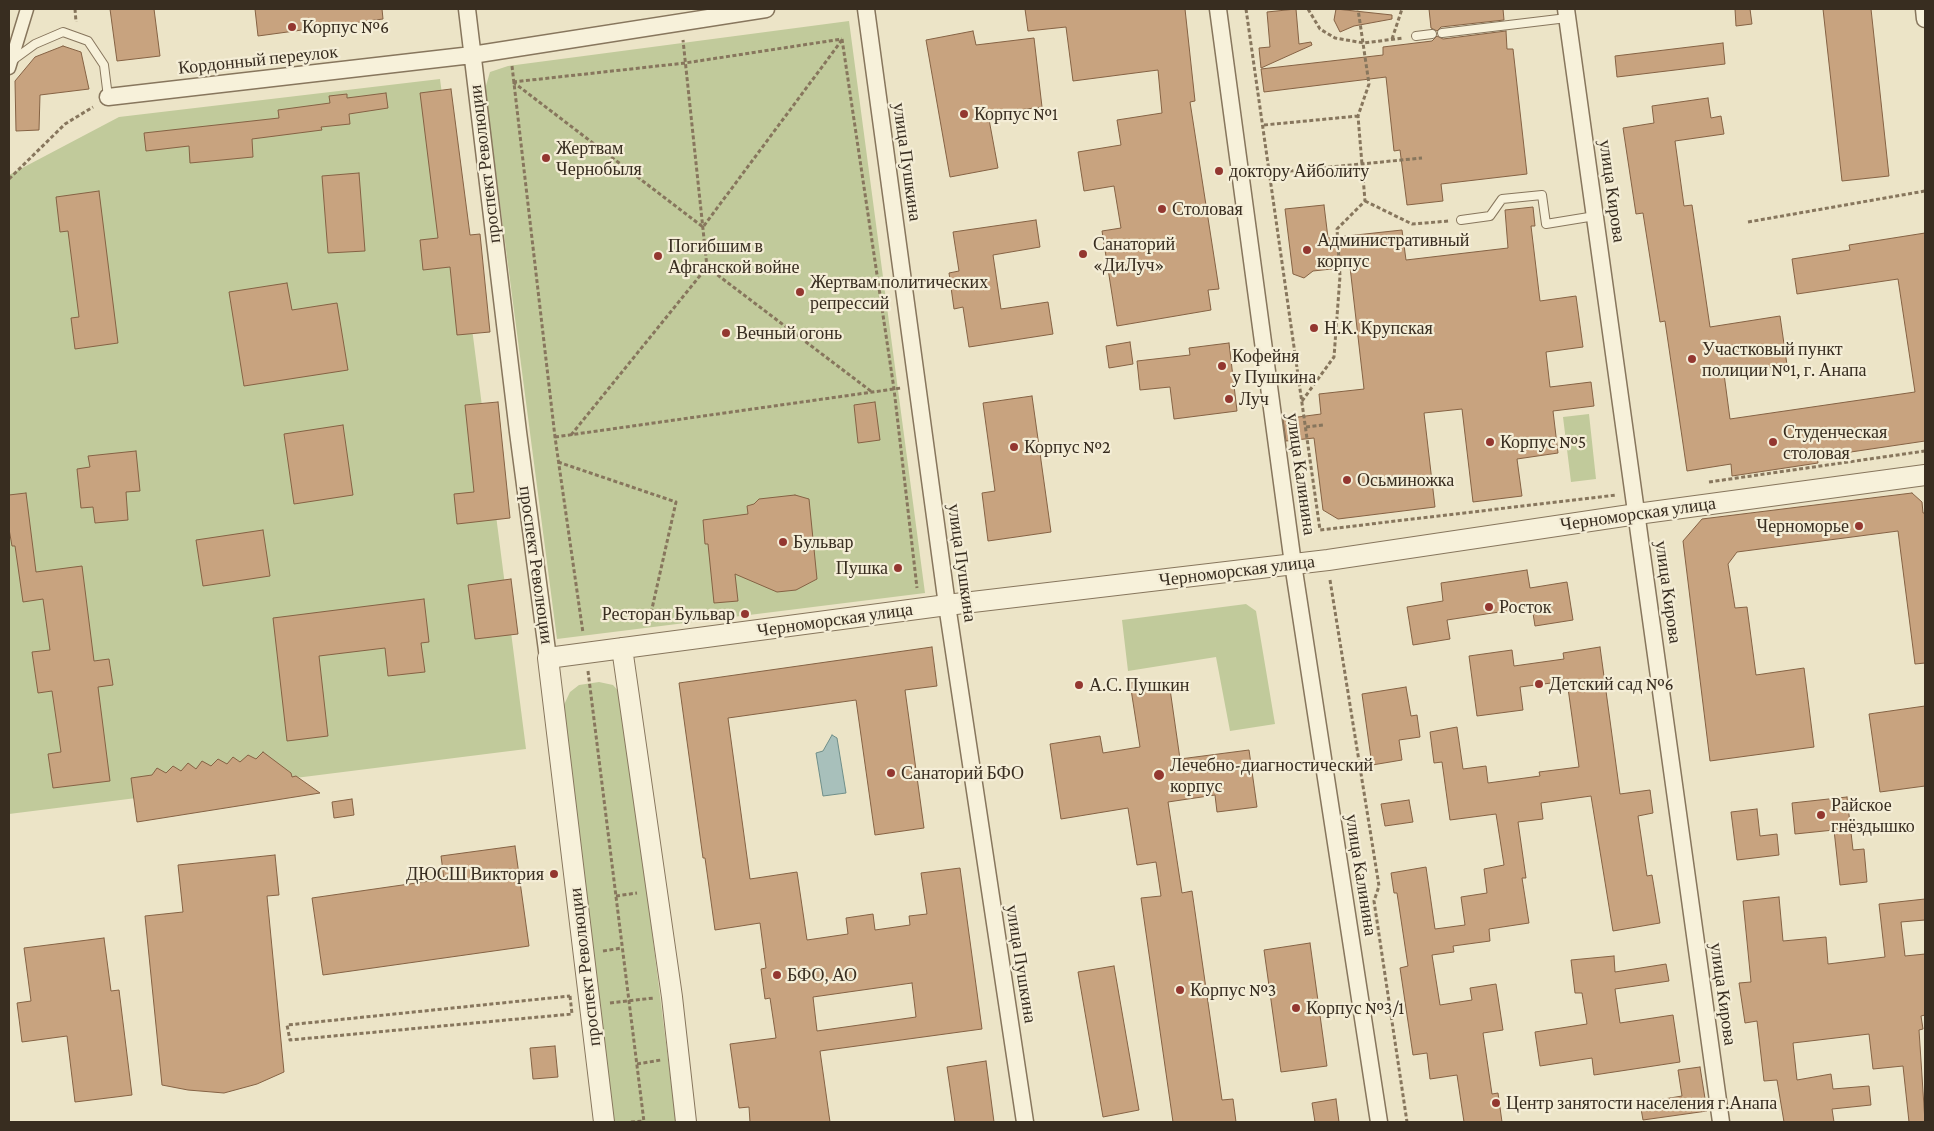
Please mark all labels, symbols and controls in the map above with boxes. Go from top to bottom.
place label: Корпус №6 [302,16,389,38]
marker: Корпус №6 [286,21,298,33]
street label: Кордонный переулок [177,41,339,79]
street label: проспект Революции [465,83,505,245]
street label: улица Пушкина [888,101,926,223]
place label: Корпус №1 [974,103,1058,125]
marker: Корпус №1 [958,108,970,120]
place label: Жертвам Чернобыля [556,137,642,180]
street label: улица Кирова [1594,138,1630,244]
marker: Жертвам Чернобыля [540,152,552,164]
place label: доктору Айболиту [1229,160,1369,182]
marker: доктору Айболиту [1213,165,1225,177]
place label: Столовая [1172,198,1243,220]
marker: Столовая [1156,203,1168,215]
place label: Административный корпус [1317,229,1469,272]
place label: Санаторий «ДиЛуч» [1093,233,1175,276]
place label: Погибшим в Афганской войне [668,235,799,278]
marker: Административный корпус [1301,244,1313,256]
marker: Санаторий «ДиЛуч» [1077,248,1089,260]
marker: Погибшим в Афганской войне [652,250,664,262]
place label: Жертвам политических репрессий [810,271,988,314]
marker: Жертвам политических репрессий [794,286,806,298]
place label: Н.К. Крупская [1324,317,1433,339]
place label: Вечный огонь [736,322,842,344]
marker: Н.К. Крупская [1308,322,1320,334]
marker: Вечный огонь [720,327,732,339]
place label: Участковый пункт полиции №1, г. Анапа [1702,338,1867,380]
place label: Кофейня у Пушкина [1232,345,1316,388]
marker: Участковый пункт полиции №1, г. Анапа [1686,353,1698,365]
marker: Кофейня у Пушкина [1216,360,1228,372]
place label: Луч [1239,388,1269,410]
marker: Луч [1223,393,1235,405]
street label: улица Калинина [1282,411,1320,537]
place label: Студенческая столовая [1783,421,1887,464]
place label: Корпус №5 [1500,431,1586,453]
place label: Корпус №2 [1024,436,1111,458]
marker: Корпус №5 [1484,436,1496,448]
marker: Студенческая столовая [1767,436,1779,448]
marker: Корпус №2 [1008,441,1020,453]
place label: Осьминожка [1357,469,1454,491]
marker: Осьминожка [1341,474,1353,486]
street label: проспект Революции [514,484,558,646]
street label: Черноморская улица [1559,492,1717,536]
street label: улица Пушкина [943,502,981,624]
place label: Черноморье [1756,515,1849,537]
marker: Черноморье [1853,520,1865,532]
place label: Бульвар [793,531,854,553]
marker: Бульвар [777,536,789,548]
street label: улица Кирова [1650,539,1686,645]
street label: Черноморская улица [1158,551,1316,591]
place label: Пушка [836,557,888,579]
marker: Пушка [892,562,904,574]
place label: Росток [1499,596,1551,618]
street label: Черноморская улица [756,598,914,642]
marker: Росток [1483,601,1495,613]
place label: Ресторан Бульвар [602,603,735,625]
marker: Ресторан Бульвар [739,608,751,620]
place label: Детский сад №6 [1549,673,1674,695]
place label: А.С. Пушкин [1089,674,1189,696]
marker: Детский сад №6 [1533,678,1545,690]
marker: А.С. Пушкин [1073,679,1085,691]
place label: Лечебно-диагностический корпус [1170,754,1373,796]
place label: Санаторий БФО [901,762,1024,784]
marker: Санаторий БФО [885,767,897,779]
marker: Лечебно-диагностический корпус [1152,768,1166,782]
place label: Райское гнёздышко [1831,794,1915,836]
marker: Райское гнёздышко [1815,809,1827,821]
street label: улица Калинина [1341,812,1381,938]
place label: ДЮСШ Виктория [406,863,544,885]
marker: ДЮСШ Виктория [548,868,560,880]
street label: проспект Революции [565,886,605,1048]
street label: улица Пушкина [1001,903,1041,1025]
street label: улица Кирова [1705,941,1741,1047]
place label: БФО, АО [787,964,857,986]
marker: БФО, АО [771,969,783,981]
place label: Корпус №3 [1190,979,1276,1001]
marker: Корпус №3 [1174,984,1186,996]
place label: Корпус №3/1 [1306,997,1404,1019]
marker: Корпус №3/1 [1290,1002,1302,1014]
place label: Центр занятости населения г.Анапа [1506,1092,1777,1114]
marker: Центр занятости населения г.Анапа [1490,1097,1502,1109]

